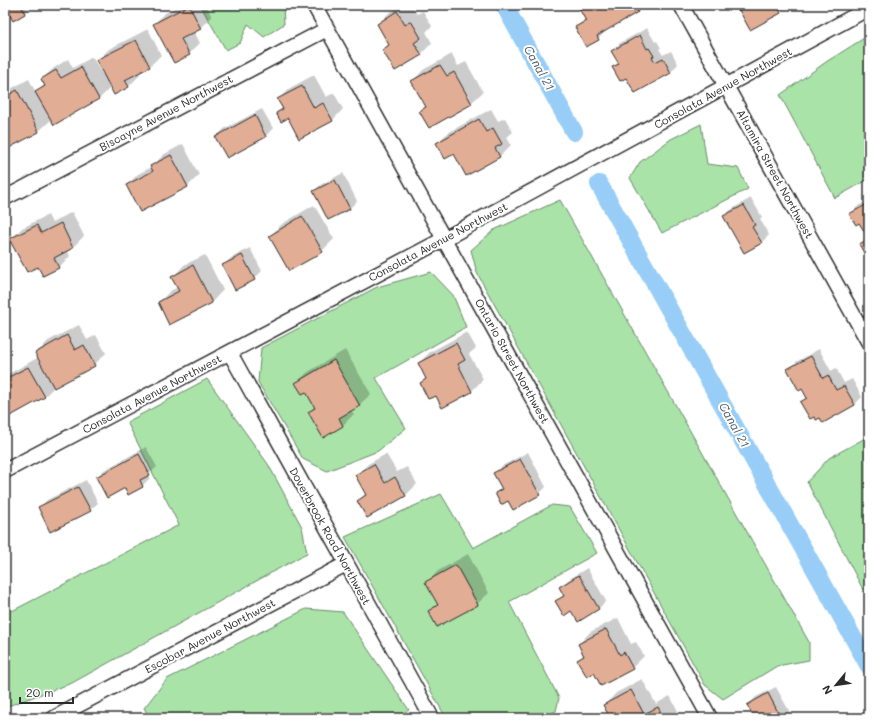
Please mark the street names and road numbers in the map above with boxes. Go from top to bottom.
street label: Consolata Avenue Northwest [651,43,795,132]
street label: Biscayne Avenue Northwest [96,71,235,154]
street label: Altamira Street Northwest [734,107,817,241]
street label: Consolata Avenue Northwest [366,198,510,285]
street label: Ontario Street Northwest [472,296,553,426]
street label: Consolata Avenue Northwest [80,350,224,437]
street label: Doverbrook Road Northwest [286,464,375,607]
street label: Escobar Avenue Northwest [142,595,278,676]

